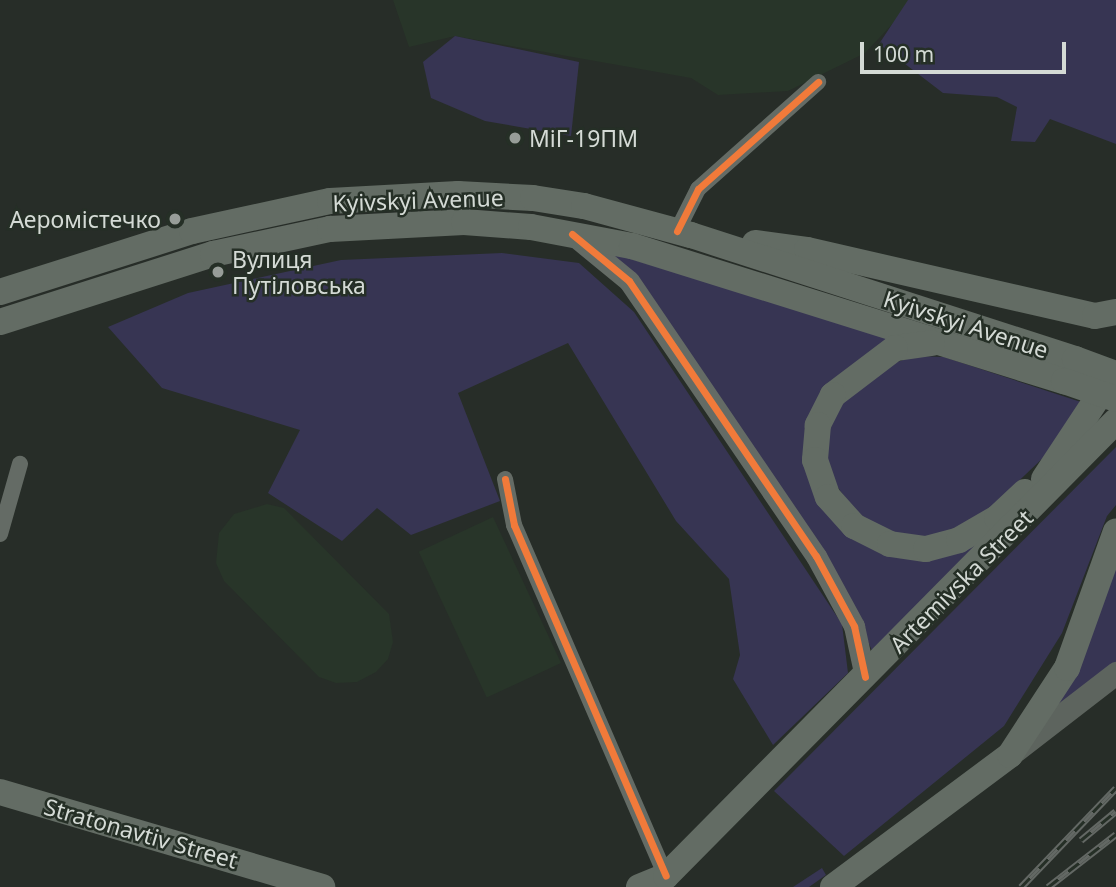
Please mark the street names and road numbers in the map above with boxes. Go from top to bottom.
street label: Kyivskyi Avenue [332,183,504,217]
street label: Kyivskyi Avenue [880,284,1052,364]
street label: Artemivska Street [884,504,1038,658]
street label: Stratonavtiv Street [41,792,241,874]

